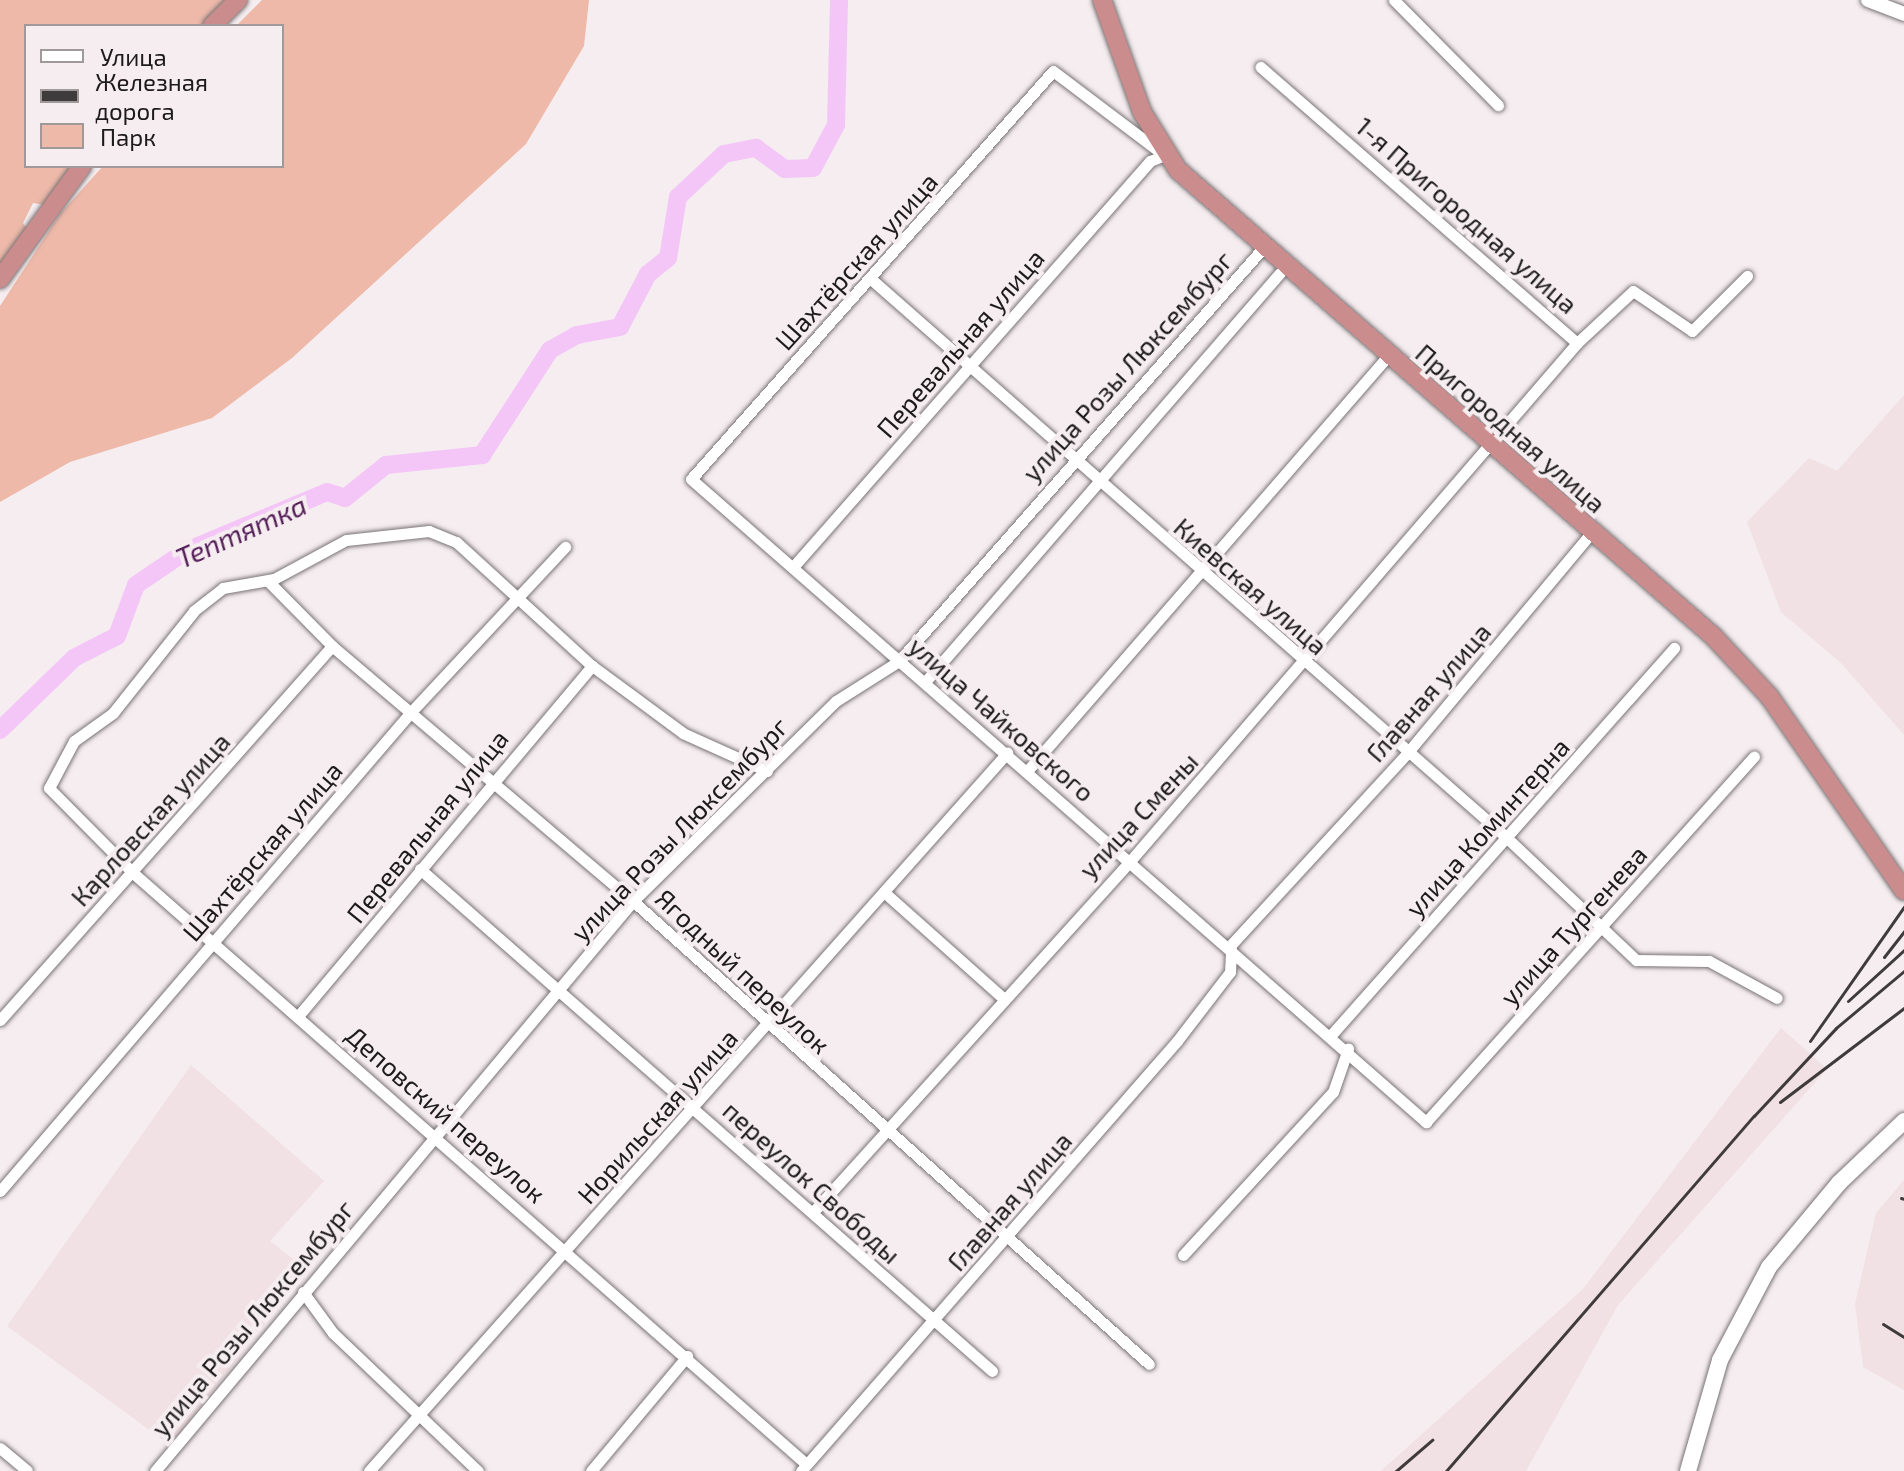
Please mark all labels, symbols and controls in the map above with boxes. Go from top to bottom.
legend [24,24,284,168]
text: Улица [100,42,167,71]
text: Железная дорога [95,67,208,125]
street label: 1-я Пригородная улица [1350,110,1584,320]
text: Парк [100,122,156,151]
street label: Шахтёрская улица [768,166,944,356]
street label: Перевальная улица [870,242,1050,444]
street label: улица Розы Люксембург [1015,244,1239,488]
street label: Пригородная улица [1410,337,1612,519]
water label: Тептятка [170,487,312,575]
street label: Киевская улица [1168,511,1334,661]
street label: Главная улица [1359,616,1497,768]
street label: улица Чайковского [903,630,1101,808]
street label: улица Розы Люксембург [564,711,794,947]
street label: Перевальная улица [340,723,514,929]
street label: Карловская улица [64,726,236,912]
street label: улица Коминтерна [1399,731,1575,923]
street label: улица Смены [1072,746,1204,884]
street label: Шахтёрская улица [176,755,348,947]
street label: улица Тургенева [1493,839,1653,1011]
street label: Ягодный переулок [649,882,837,1060]
street label: Деповский переулок [340,1019,552,1209]
street label: Норильская улица [570,1022,744,1210]
street label: переулок Свободы [717,1094,907,1270]
street label: Главная улица [940,1125,1078,1277]
street label: улица Розы Люксембург [144,1193,360,1443]

